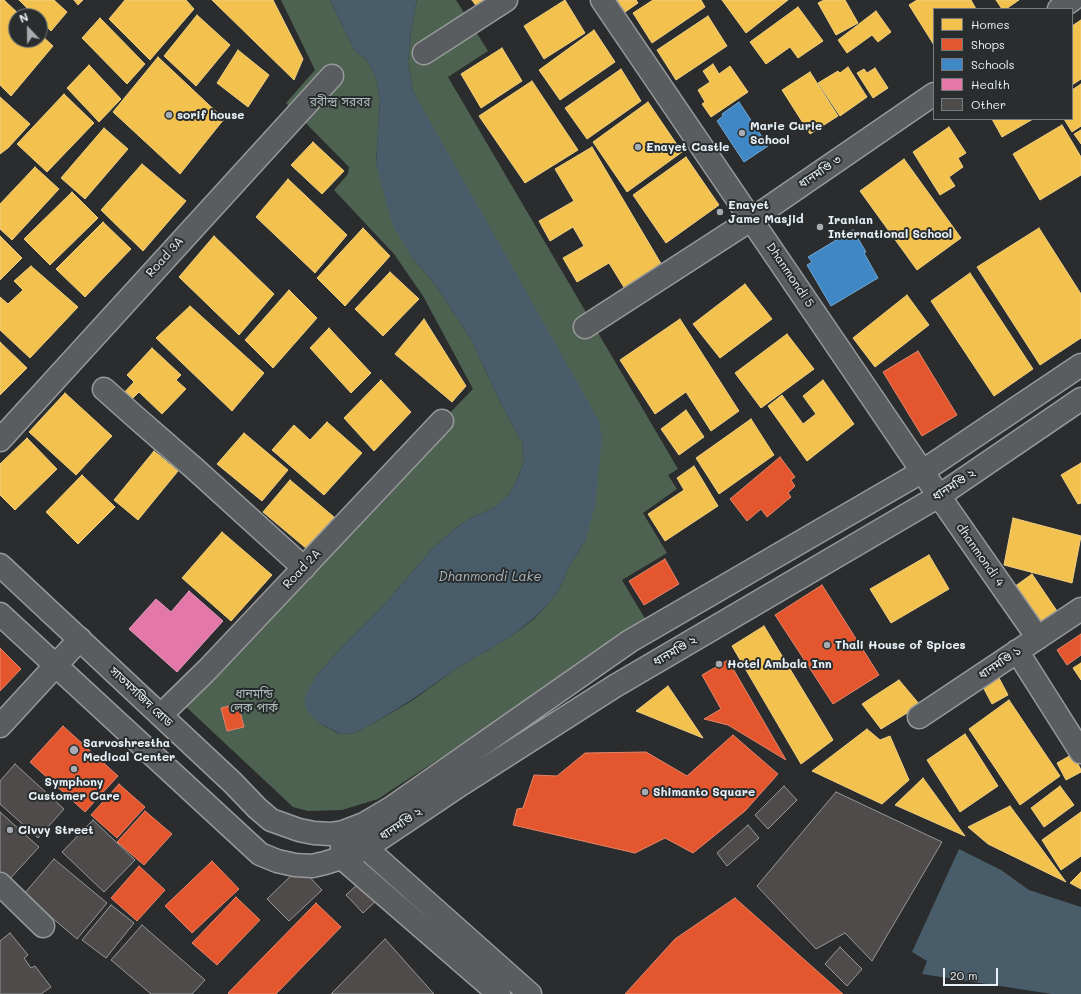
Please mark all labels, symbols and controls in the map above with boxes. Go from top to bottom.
north arrow [8,8,48,48]
legend [933,8,1073,120]
text: N [17,9,30,26]
text: Homes [971,16,1010,32]
text: Shops [971,36,1005,52]
text: Schools [971,56,1015,72]
text: Health [971,76,1010,92]
park label: রবীন্দ্র সরবর [310,95,370,109]
text: Other [971,96,1006,112]
place label: sorif house [177,108,244,122]
marker: sorif house [164,110,174,120]
place label: Marie Curie School [750,119,822,147]
marker: Marie Curie School [737,128,747,138]
place label: Enayet Castle [646,140,729,154]
marker: Enayet Castle [633,142,643,152]
street label: ধানমণ্ডি ৩ [796,153,844,191]
place label: Enayet Jame Masjid [728,198,804,226]
marker: Enayet Jame Masjid [715,207,725,217]
place label: Iranian International School [828,213,952,241]
marker: Iranian International School [815,222,825,232]
street label: Road 3A [143,234,187,280]
street label: Dhanmondi 5 [763,240,817,310]
street label: ধানমণ্ডি ২ [930,466,978,504]
street label: dhanmondi 4 [953,521,1007,589]
street label: Road 2A [280,546,324,592]
water label: Dhanmondi Lake [438,569,542,585]
street label: ধানমণ্ডি ২ [651,633,699,669]
place label: Thali House of Spices [835,638,966,652]
marker: Thali House of Spices [822,640,832,650]
street label: ধানমণ্ডি ১ [976,644,1024,682]
place label: Hotel Ambala Inn [727,657,832,671]
marker: Hotel Ambala Inn [714,659,724,669]
street label: সাতমসজিদ রোড [106,664,176,730]
park label: ধানমন্ডি লেক পার্ক [230,687,278,715]
place label: Sarvoshrestha Medical Center [83,736,175,764]
marker: Sarvoshrestha Medical Center [68,744,80,756]
marker: Symphony Customer Care [69,764,79,774]
place label: Symphony Customer Care [28,775,120,803]
place label: Shimanto Square [653,785,755,799]
marker: Shimanto Square [640,787,650,797]
street label: ধানমণ্ডি ২ [377,805,425,843]
place label: Civvy Street [18,823,94,837]
marker: Civvy Street [5,825,15,835]
scale bar [945,960,1000,986]
text: 20 m [950,967,978,983]

